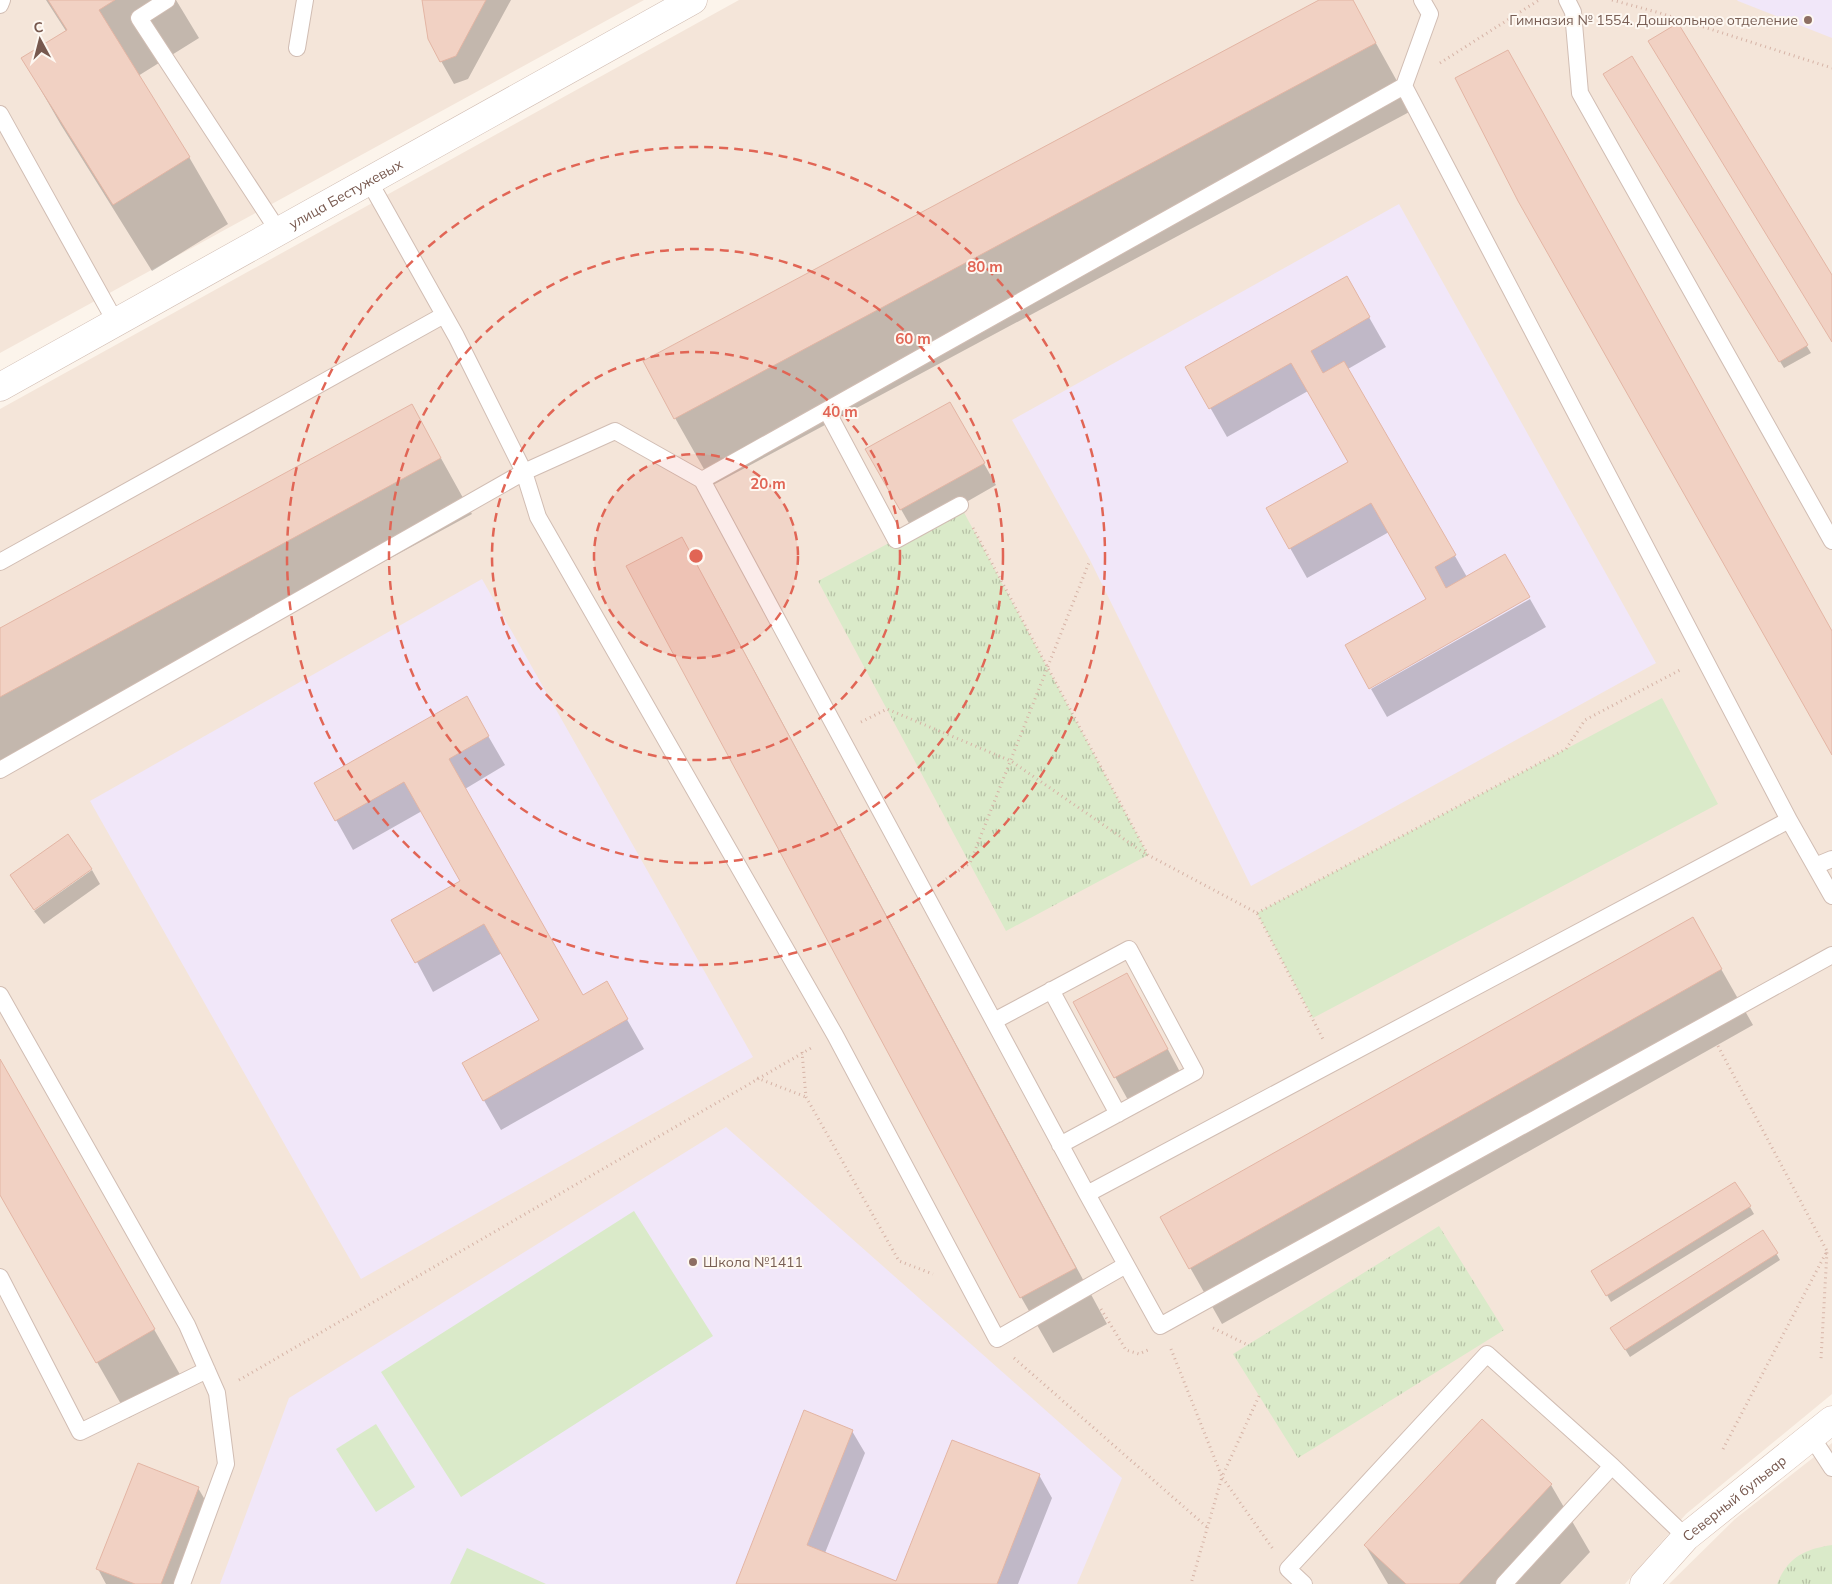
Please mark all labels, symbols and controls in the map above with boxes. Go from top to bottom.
place label: Гимназия № 1554. Дошкольное отделение [1509,11,1798,29]
marker: Гимназия № 1554. Дошкольное отделение [1802,14,1814,26]
north arrow [15,15,65,65]
text: С [33,18,44,37]
street label: улица Бестужевых [286,155,406,233]
text: 80 m [967,257,1003,276]
text: 60 m [895,329,931,348]
text: 40 m [822,402,858,421]
text: 20 m [750,474,786,493]
centre of rings [687,547,705,565]
place label: Школа №1411 [703,1253,803,1271]
marker: Школа №1411 [687,1256,699,1268]
street label: Северный бульвар [1679,1451,1790,1545]

